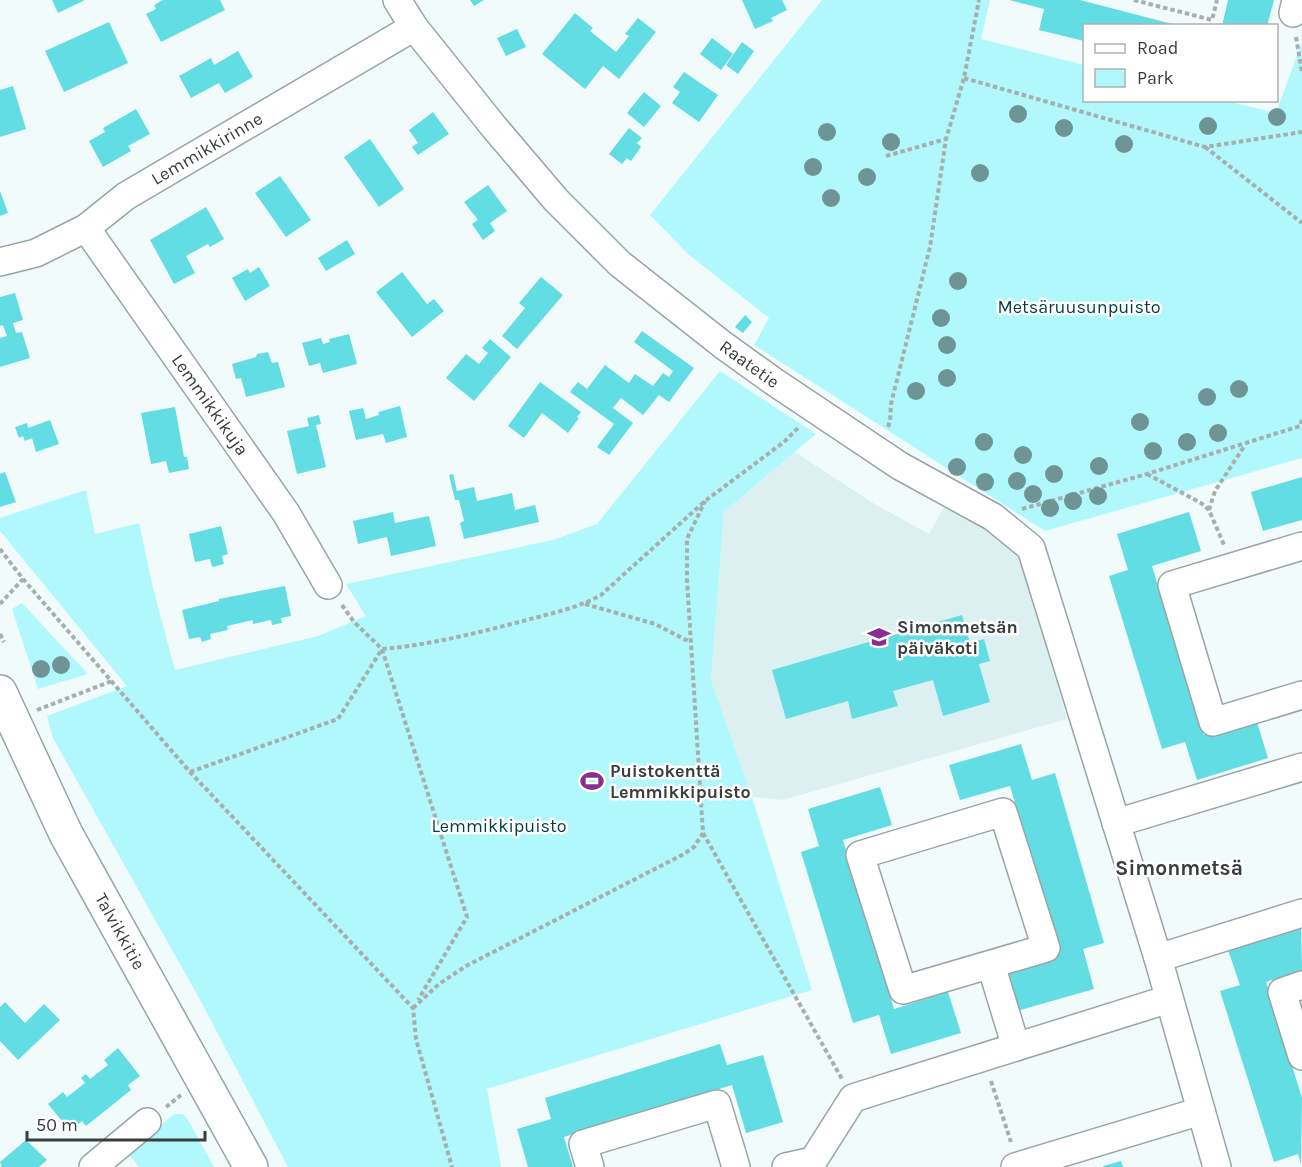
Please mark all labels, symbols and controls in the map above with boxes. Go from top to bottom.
legend [1083,24,1278,102]
text: Road [1137,37,1178,59]
text: Park [1137,67,1174,89]
street label: Lemmikkirinne [147,107,266,190]
park label: Metsäruusunpuisto [997,296,1161,318]
street label: Raatetie [715,335,783,393]
street label: Lemmikkikuja [167,350,253,460]
place label: Simonmetsän päiväkoti [897,616,1018,659]
school or university icon: Simonmetsän päiväkoti [866,624,892,650]
place label: Puistokenttä Lemmikkipuisto [610,760,751,803]
sports icon: Puistokenttä Lemmikkipuisto [579,768,605,794]
park label: Lemmikkipuisto [431,815,567,837]
district label: Simonmetsä [1115,856,1243,880]
street label: Talvikkitie [90,889,150,973]
scale bar [27,1104,206,1142]
text: 50 m [36,1114,78,1136]

